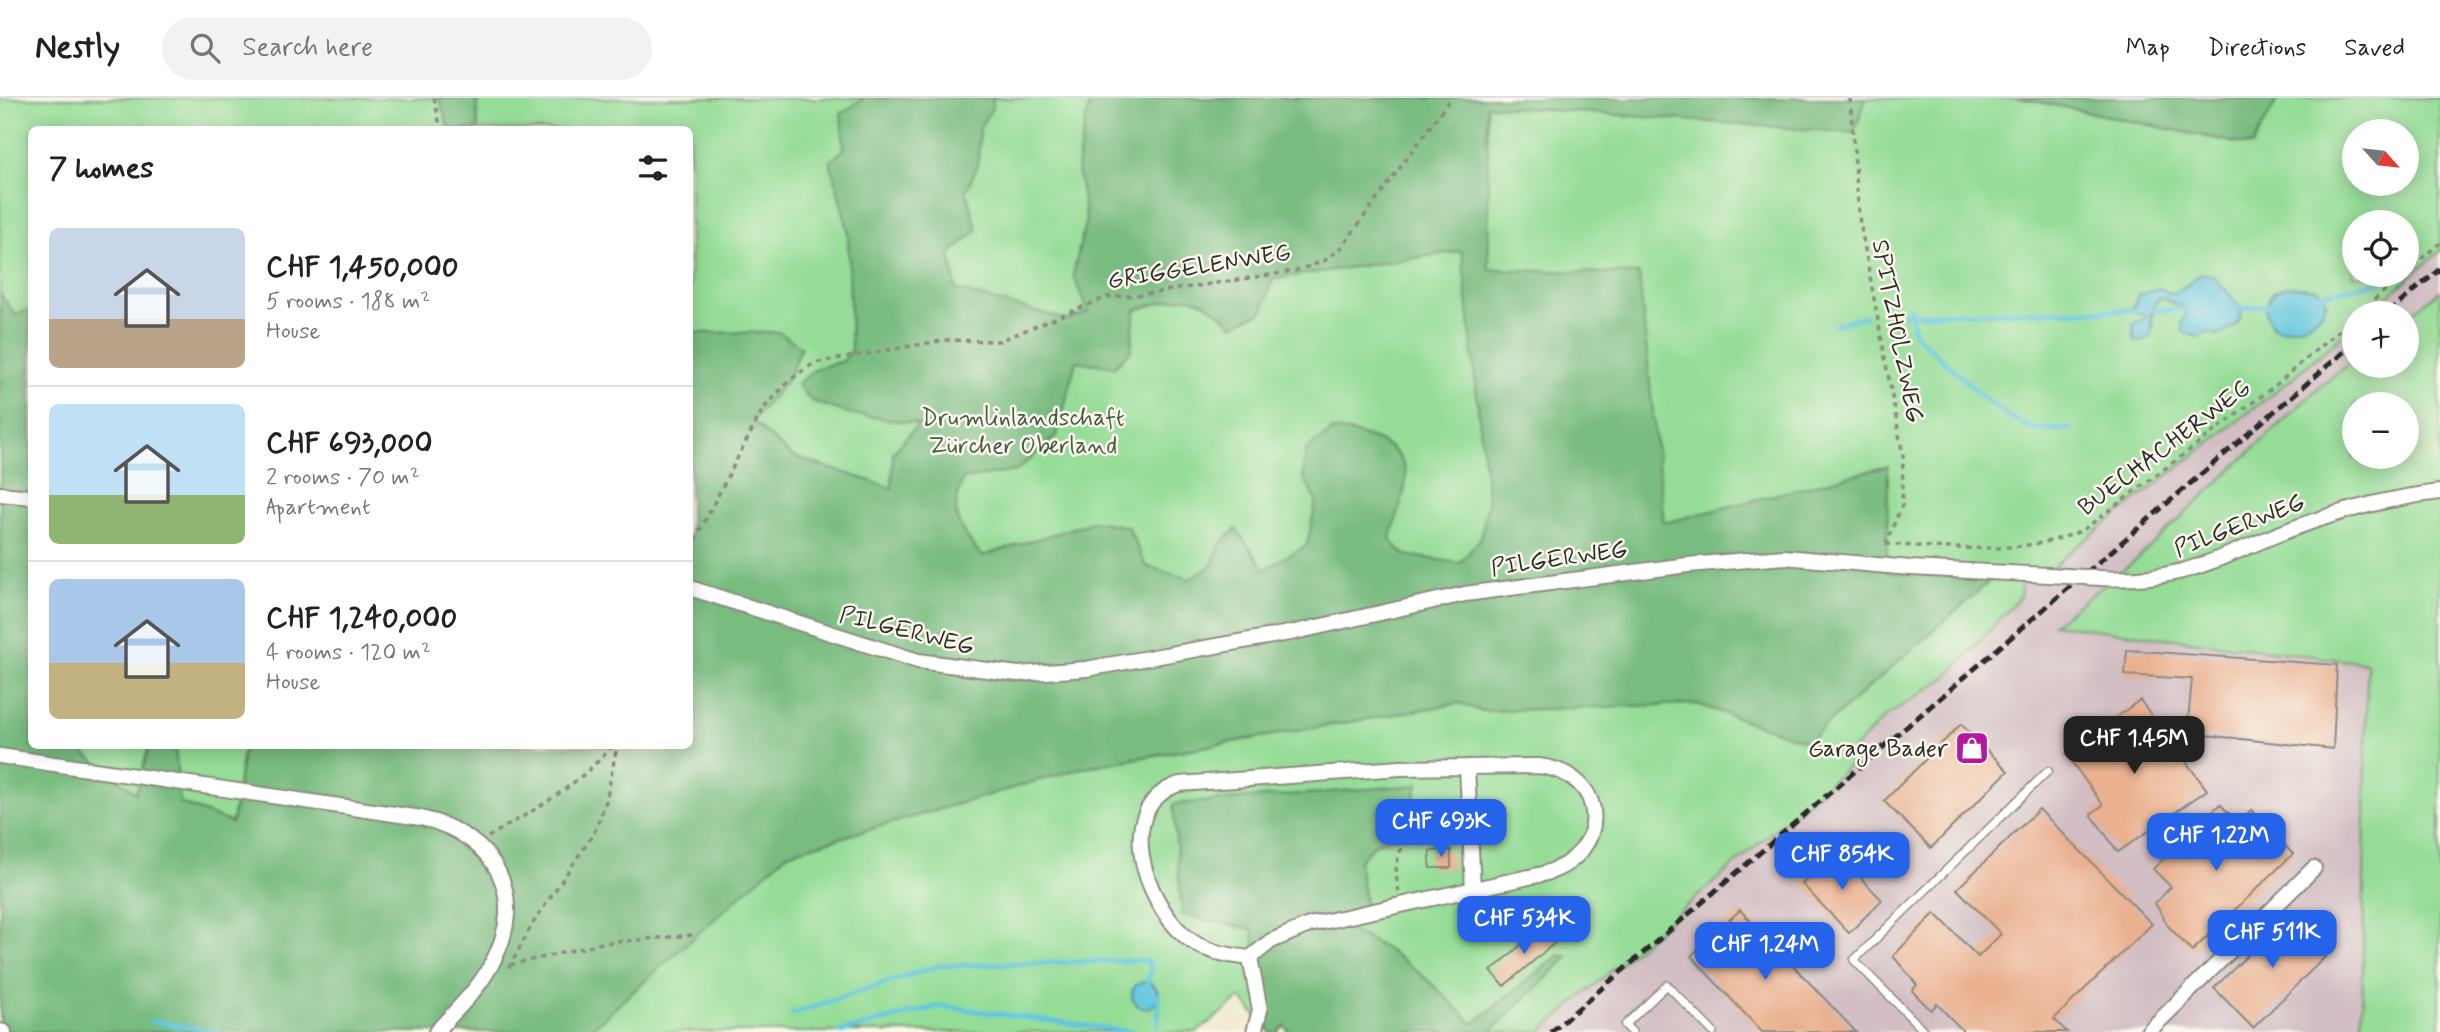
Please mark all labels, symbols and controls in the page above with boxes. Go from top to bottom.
search box [162,17,652,80]
text: Nestly [35,26,120,70]
icon: search [186,29,224,67]
text: Search here [242,31,373,65]
text: Map [2126,33,2170,64]
text: Directions [2208,33,2306,64]
text: Saved [2344,33,2405,64]
north arrow [2342,119,2418,196]
map controls [2342,119,2419,469]
text: 7 homes [49,149,154,188]
icon: filters [634,149,672,187]
button: locate [2342,210,2419,287]
street label: SPITZHOLZWEG [1864,237,1929,426]
street label: GRIGGELENWEG [1105,238,1293,297]
text: CHF 1,450,000 [266,248,459,287]
icon: home [105,256,189,340]
text: 5 rooms · 188 m² [266,287,430,317]
button: + [2342,301,2419,378]
text: House [266,317,320,347]
street label: BUECHACHERWEG [2072,373,2258,523]
button: − [2342,392,2419,469]
park label: Drumlinlandschaft Zürcher Oberland [921,403,1125,462]
text: CHF 693,000 [266,424,432,463]
icon: home [105,432,189,516]
text: 2 rooms · 70 m² [266,463,420,493]
street label: PILGERWEG [2170,487,2309,566]
text: Apartment [266,493,371,523]
street label: PILGERWEG [1489,535,1629,584]
text: CHF 1,240,000 [266,599,457,638]
street label: PILGERWEG [836,600,977,663]
icon: home [105,607,189,691]
text: 4 rooms · 120 m² [266,638,431,668]
text: House [266,668,320,698]
pin: CHF 1.45M [2054,716,2214,776]
text: CHF 1.45M [2080,724,2188,754]
shop icon: Garage Bader [1953,729,1991,767]
place label: Garage Bader [1808,734,1949,767]
pin: CHF 693K [1369,800,1513,859]
text: CHF 693K [1391,807,1491,837]
pin: CHF 1.22M [2136,814,2296,873]
text: CHF 1.22M [2163,821,2269,851]
pin: CHF 854K [1770,832,1914,892]
text: CHF 854K [1791,840,1893,870]
pin: CHF 534K [1452,896,1596,956]
text: CHF 534K [1473,904,1575,934]
pin: CHF 511K [2200,910,2344,970]
text: CHF 511K [2224,918,2320,948]
pin: CHF 1.24M [1685,922,1845,982]
text: CHF 1.24M [1711,930,1819,960]

